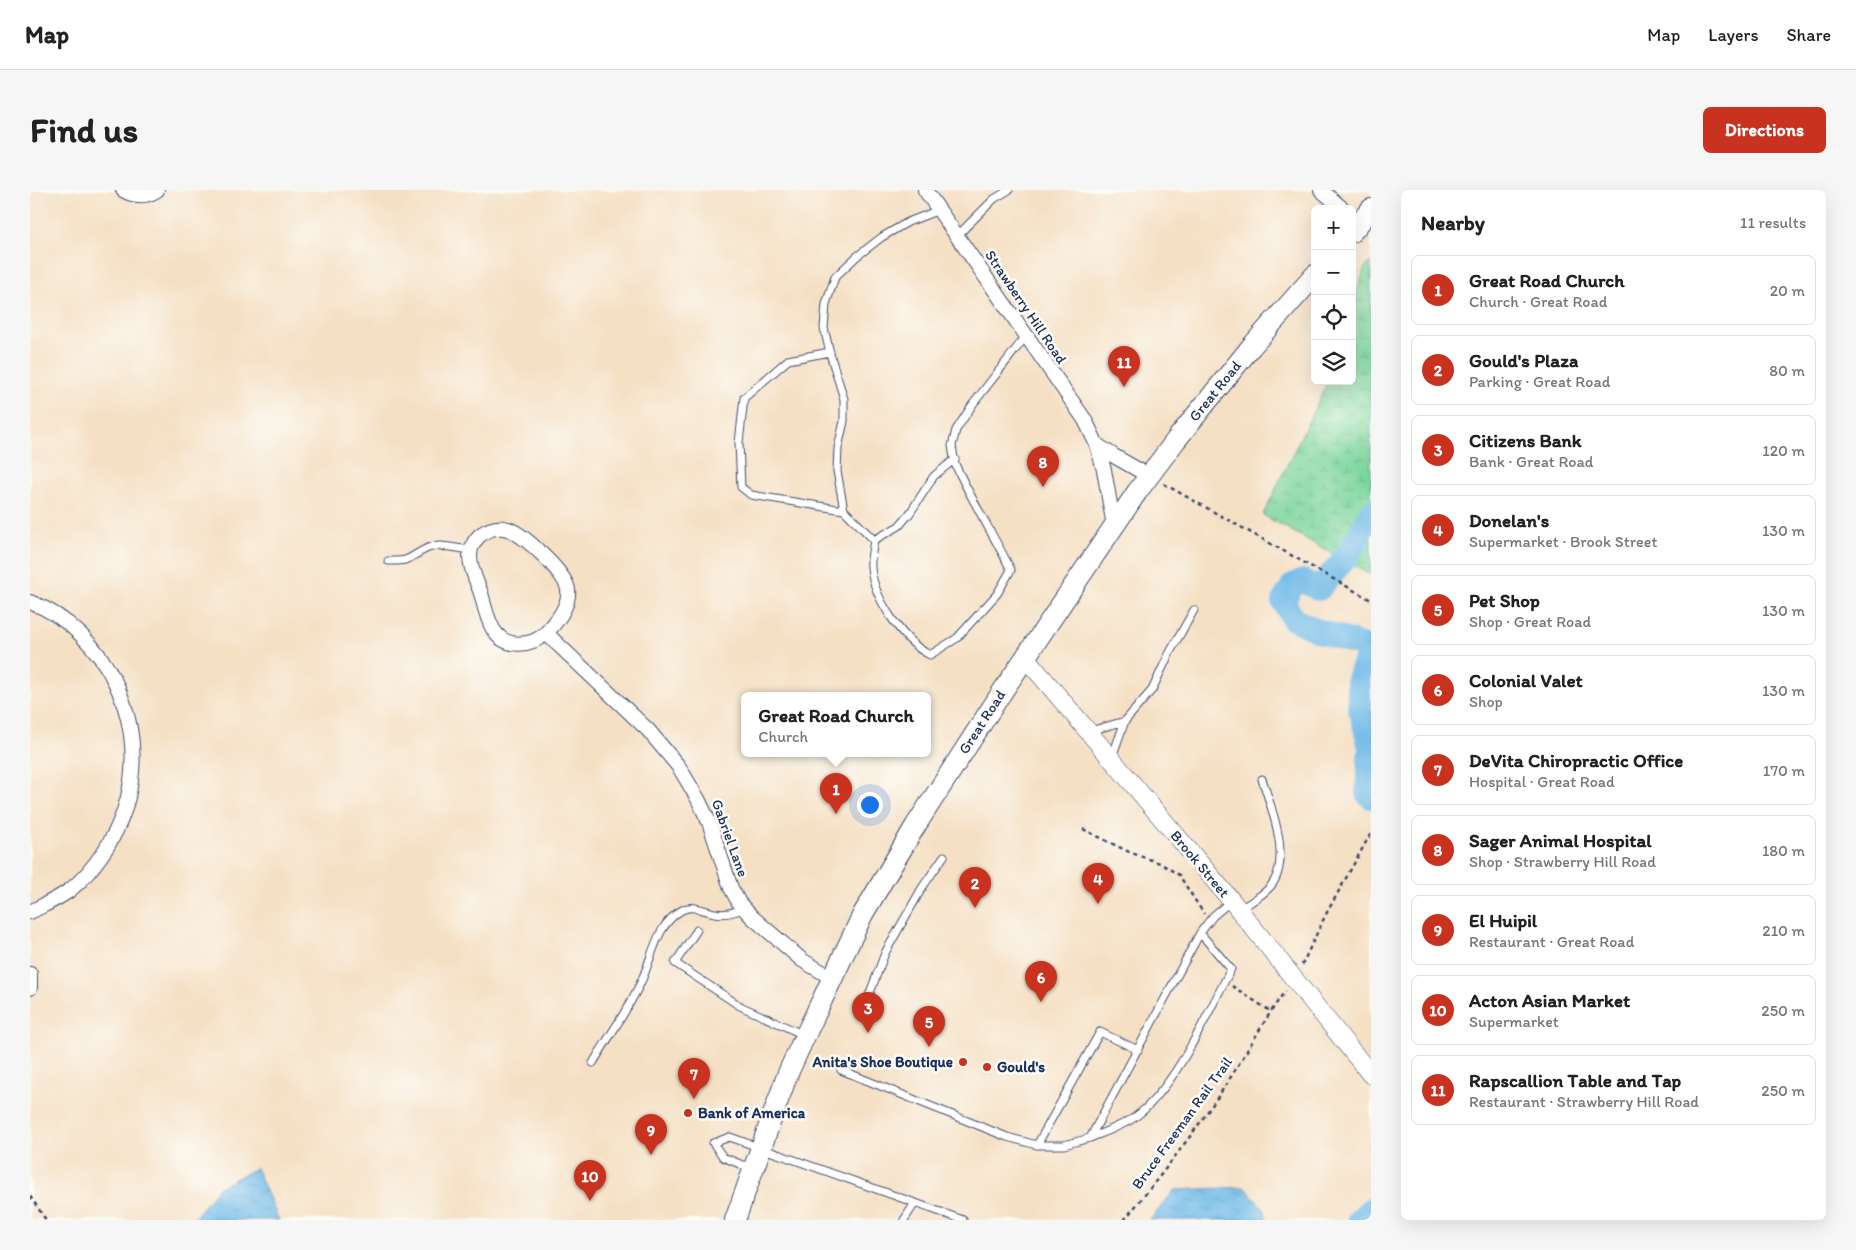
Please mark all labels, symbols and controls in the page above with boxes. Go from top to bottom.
text: Map [25,20,69,49]
text: Map [1647,24,1680,46]
text: Layers [1708,24,1758,46]
text: Share [1786,24,1831,46]
button: Directions [1703,107,1826,153]
text: Find us [30,109,138,151]
map controls [1311,205,1356,385]
button: + [1311,205,1356,250]
text: Nearby [1421,210,1485,235]
text: 11 results [1740,213,1806,232]
street label: Strawberry Hill Road [981,247,1071,368]
button: − [1311,250,1356,295]
text: Great Road Church [1469,269,1625,292]
text: 1 [1434,281,1442,300]
text: 20 m [1770,281,1805,300]
text: Church · Great Road [1469,292,1608,311]
button: locate [1311,295,1356,340]
button: layers [1311,340,1356,385]
pin: 11 [1108,346,1140,387]
text: Gould's Plaza [1469,349,1578,372]
street label: Great Road [1185,357,1245,425]
text: 2 [1434,361,1442,380]
text: 80 m [1769,361,1805,380]
text: Parking · Great Road [1469,372,1610,391]
text: Citizens Bank [1469,429,1582,452]
text: 3 [1434,441,1442,460]
text: 120 m [1762,441,1805,460]
pin: 8 [1027,446,1059,487]
text: Bank · Great Road [1469,452,1593,471]
text: Donelan's [1469,509,1549,532]
text: 4 [1433,521,1443,540]
text: 130 m [1762,521,1805,540]
text: Supermarket · Brook Street [1469,532,1657,551]
text: Pet Shop [1469,589,1540,612]
text: 5 [1434,601,1442,620]
text: 130 m [1762,601,1805,620]
text: Shop · Great Road [1469,612,1591,631]
text: Colonial Valet [1469,669,1583,692]
text: 6 [1434,681,1442,700]
text: 130 m [1762,681,1805,700]
street label: Great Road [955,687,1009,757]
popup [741,692,931,757]
text: Shop [1469,692,1503,711]
text: Great Road Church [758,704,914,727]
text: Church [758,727,808,746]
text: DeVita Chiropractic Office [1469,749,1683,772]
text: 7 [1434,761,1442,780]
text: 170 m [1763,761,1805,780]
text: Hospital · Great Road [1469,772,1615,791]
pin: 1 [820,773,852,814]
your location [857,792,883,818]
street label: Gabriel Lane [708,797,752,879]
street label: Brook Street [1167,827,1233,901]
text: Sager Animal Hospital [1469,829,1652,852]
text: 8 [1434,841,1442,860]
text: 180 m [1762,841,1805,860]
text: Shop · Strawberry Hill Road [1469,852,1656,871]
pin: 4 [1082,863,1114,904]
pin: 2 [959,867,991,908]
text: El Huipil [1469,909,1537,932]
text: 9 [1434,921,1442,940]
text: 210 m [1762,921,1805,940]
text: Restaurant · Great Road [1469,932,1634,951]
pin: 6 [1025,961,1057,1002]
text: Acton Asian Market [1469,989,1630,1012]
pin: 3 [852,992,884,1033]
text: 10 [1429,1001,1447,1020]
text: 250 m [1761,1001,1805,1020]
pin: 5 [913,1006,945,1047]
text: Supermarket [1469,1012,1559,1031]
place label: Anita's Shoe Boutique [812,1053,953,1072]
street label: Bruce Freeman Rail Trail [1128,1053,1236,1193]
marker: Anita's Shoe Boutique [957,1056,969,1068]
pin: 7 [678,1058,710,1099]
place label: Gould's [997,1058,1045,1076]
marker: Gould's [981,1061,993,1073]
text: Rapscallion Table and Tap [1469,1069,1681,1092]
text: 11 [1431,1081,1445,1100]
text: 250 m [1761,1081,1805,1100]
text: Restaurant · Strawberry Hill Road [1469,1092,1699,1111]
place label: Bank of America [698,1104,806,1122]
marker: Bank of America [682,1107,694,1119]
pin: 9 [635,1114,667,1155]
pin: 10 [574,1160,606,1201]

